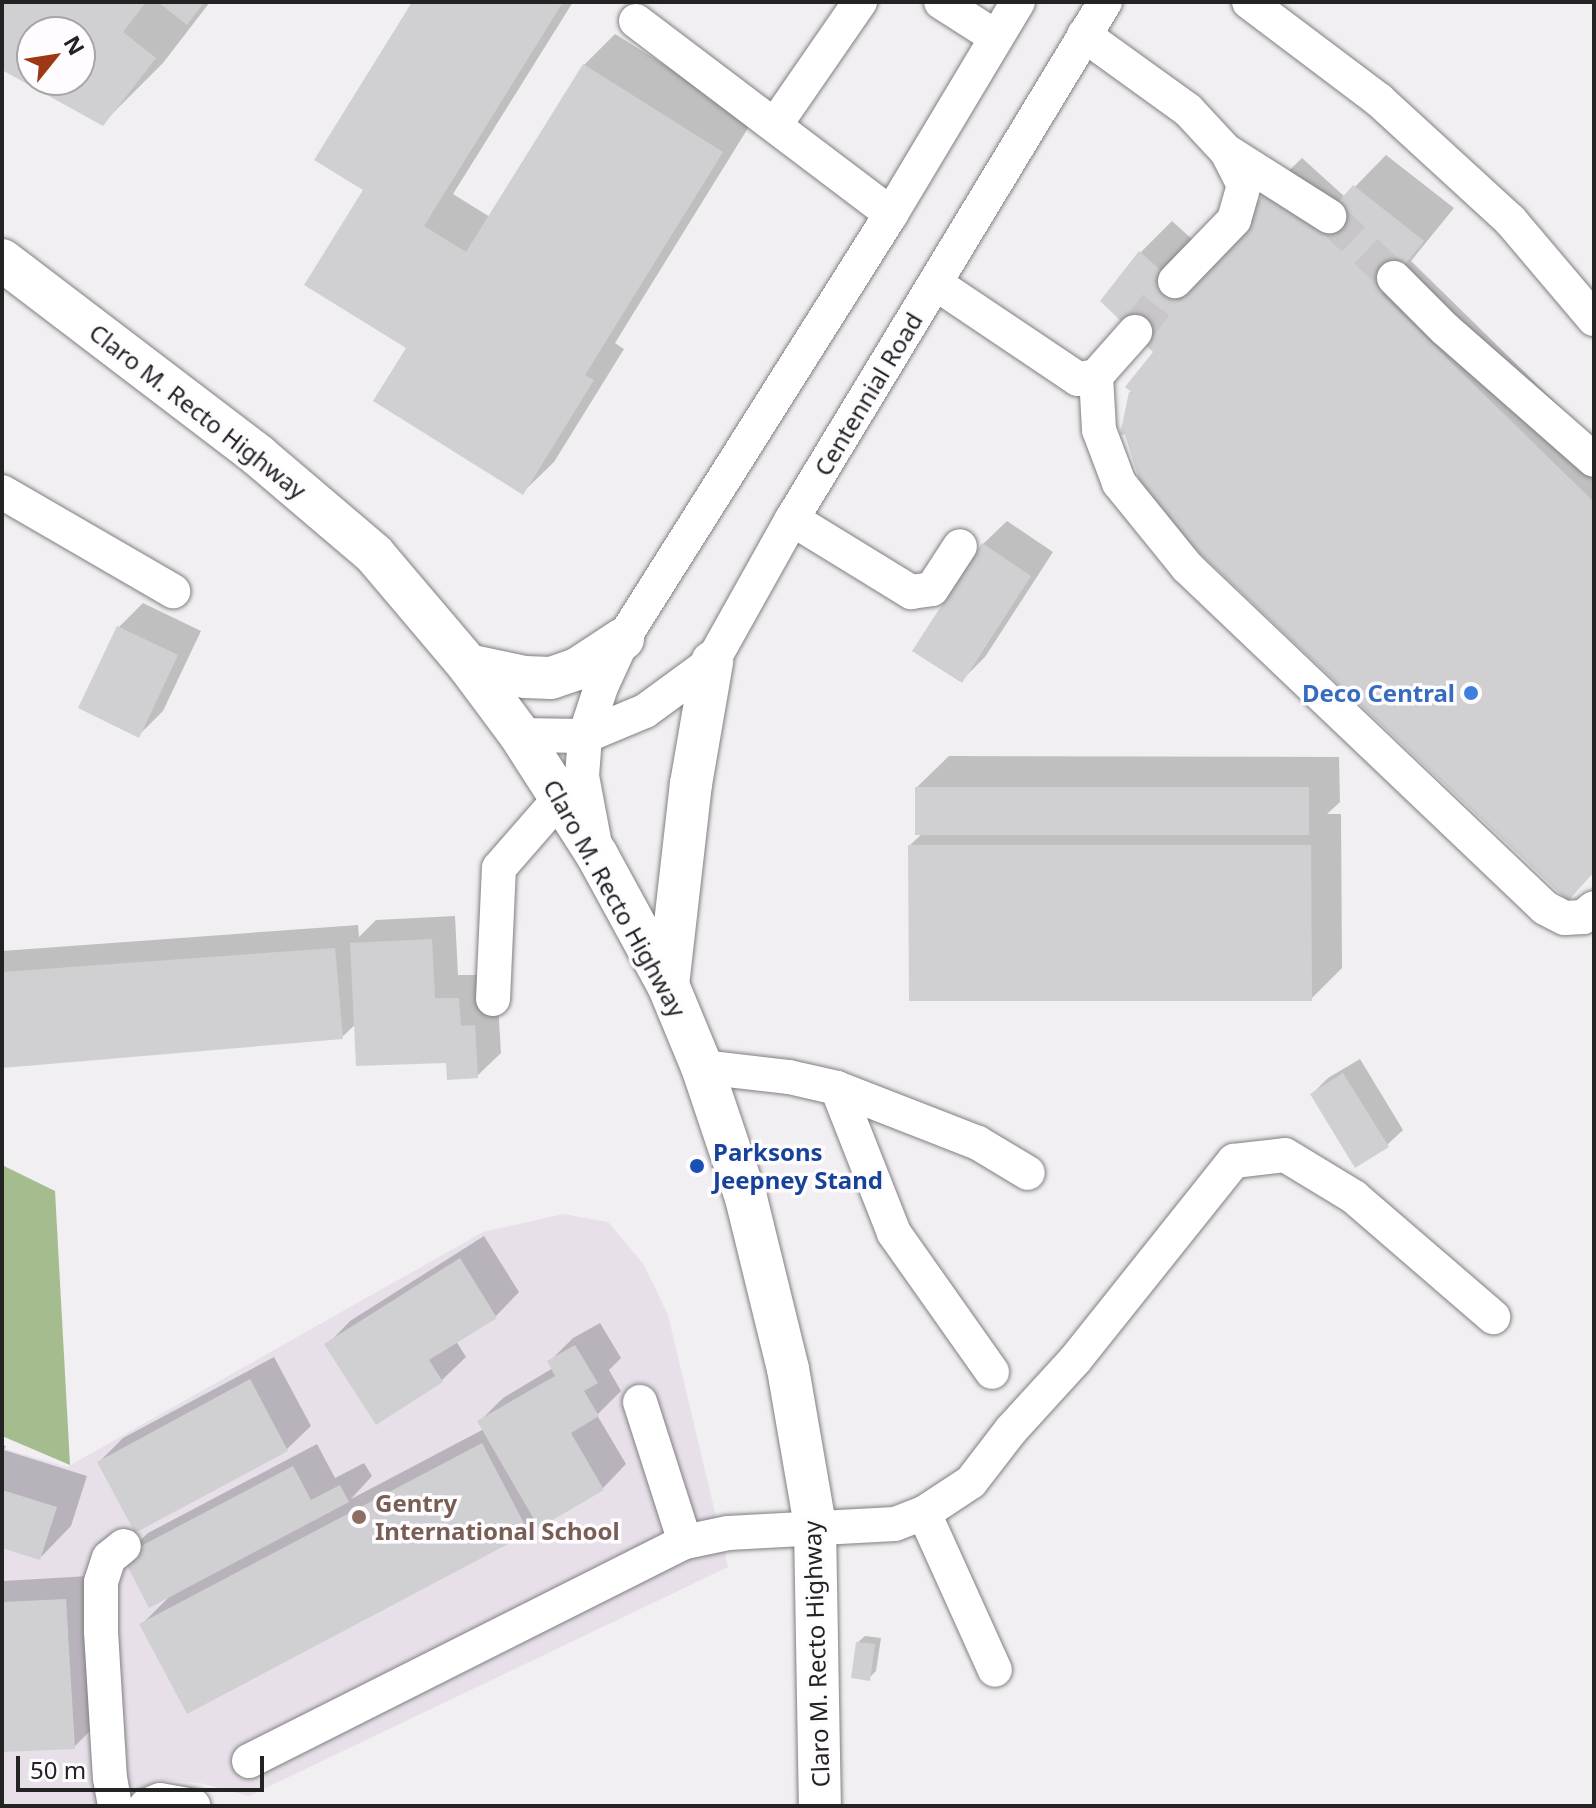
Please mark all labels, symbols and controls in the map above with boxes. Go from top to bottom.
north arrow [16,16,96,96]
text: N [58,30,93,60]
street label: Centennial Road [808,307,928,481]
street label: Claro M. Recto Highway [84,317,312,505]
place label: Deco Central [1302,679,1455,707]
marker: Deco Central [1462,684,1480,702]
street label: Claro M. Recto Highway [538,774,692,1022]
place label: Parksons Jeepney Stand [713,1138,883,1194]
marker: Parksons Jeepney Stand [688,1157,706,1175]
place label: Gentry International School [375,1489,620,1545]
marker: Gentry International School [350,1508,368,1526]
street label: Claro M. Recto Highway [797,1520,835,1788]
scale bar [20,1740,268,1790]
text: 50 m [30,1753,86,1786]

